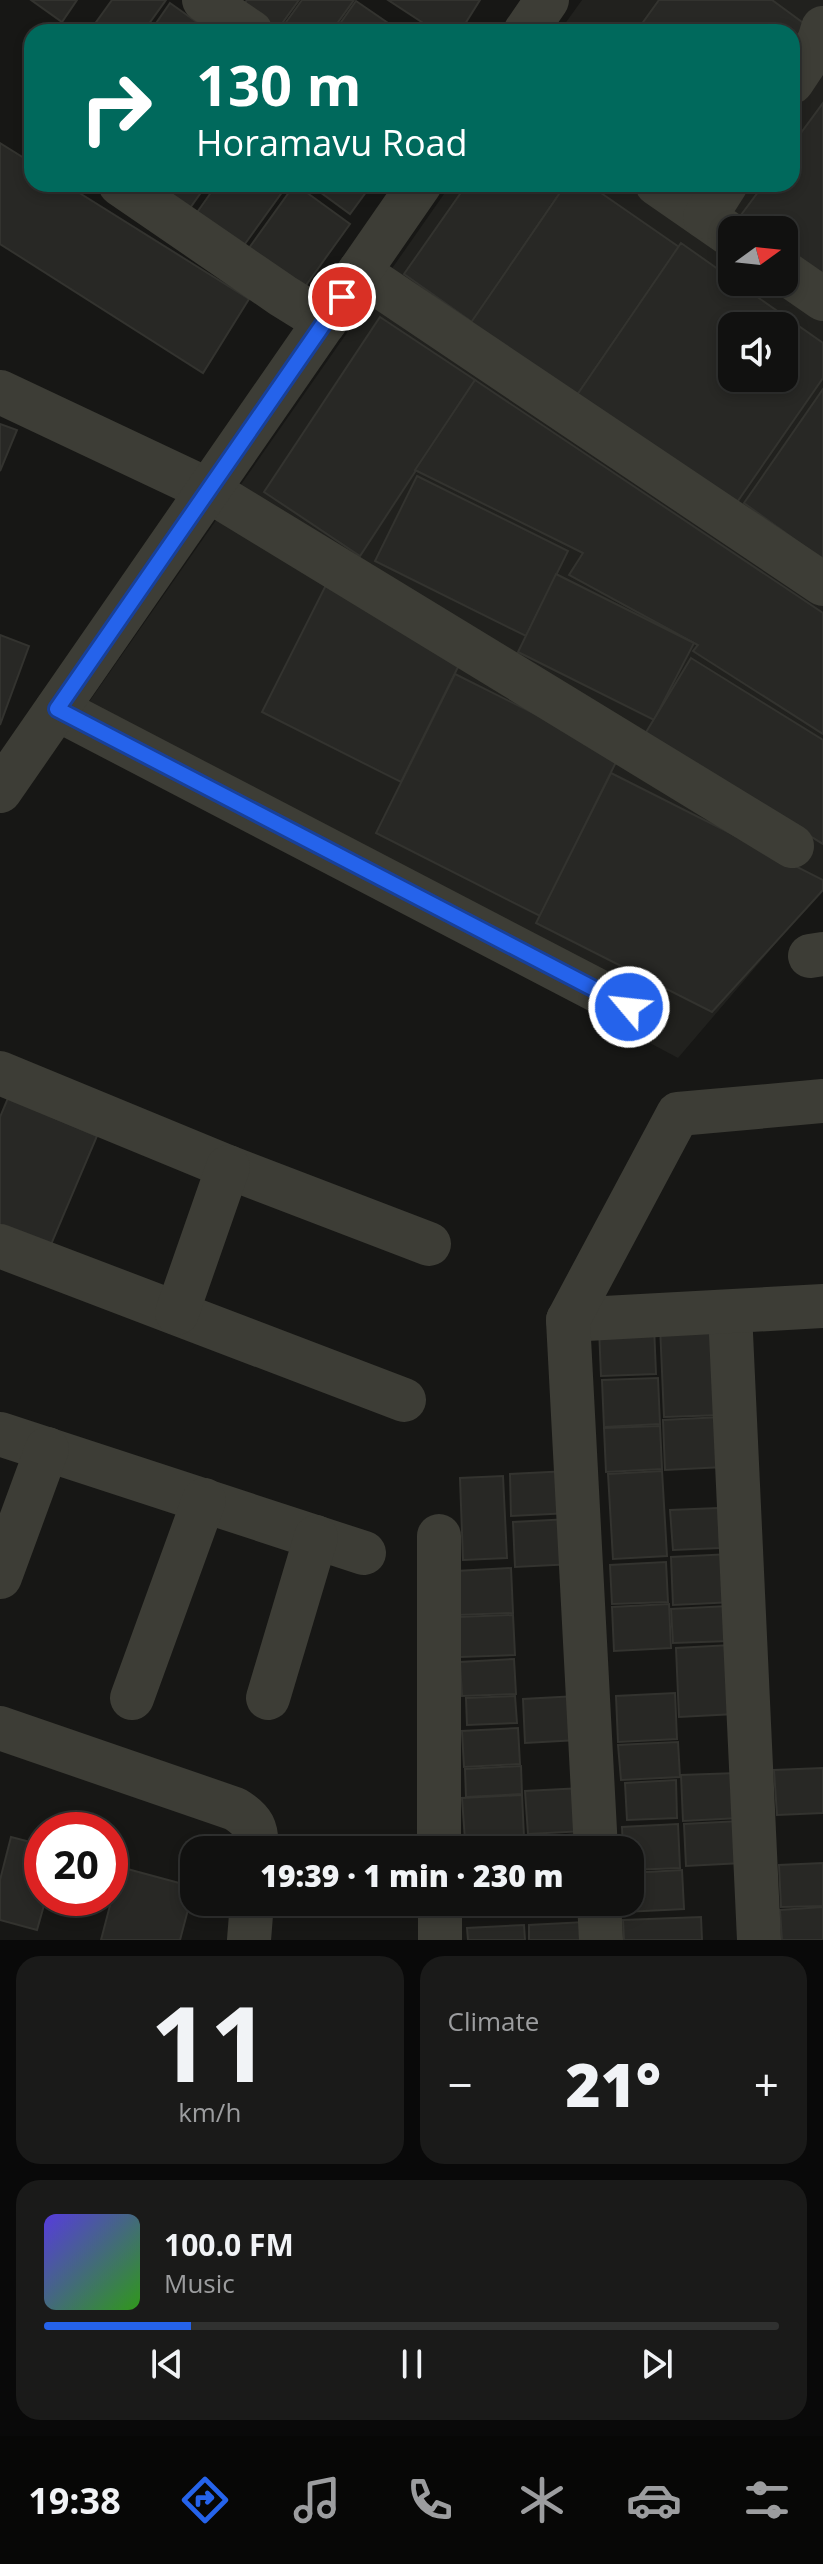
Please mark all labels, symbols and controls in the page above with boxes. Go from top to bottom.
text: 130 m [196,46,362,122]
icon: right [64,56,168,160]
text: Horamavu Road [196,118,468,167]
north arrow [718,216,798,296]
map controls [718,216,798,392]
pin [308,263,376,331]
icon: arrive [320,275,364,319]
button: sound [718,312,798,392]
position arrow [587,965,671,1049]
speed limit sign: 20 [24,1812,128,1916]
text: 19:39 · 1 min · 230 m [260,1855,564,1896]
text: 11 [150,1971,269,2112]
text: Climate [448,2003,539,2039]
text: 21° [565,2043,661,2125]
text: − [448,2054,473,2114]
text: + [754,2054,779,2114]
text: km/h [178,2094,241,2130]
text: 100.0 FM [164,2224,294,2265]
text: Music [164,2265,235,2301]
icon: previous [145,2342,189,2386]
icon: pause [390,2342,434,2386]
icon: next [635,2342,679,2386]
icon: directions [177,2472,233,2528]
icon: music [289,2472,345,2528]
icon: phone [402,2472,458,2528]
icon: climate [514,2472,570,2528]
icon: car [626,2472,682,2528]
icon: filters [739,2472,795,2528]
text: 19:38 [28,2476,121,2525]

